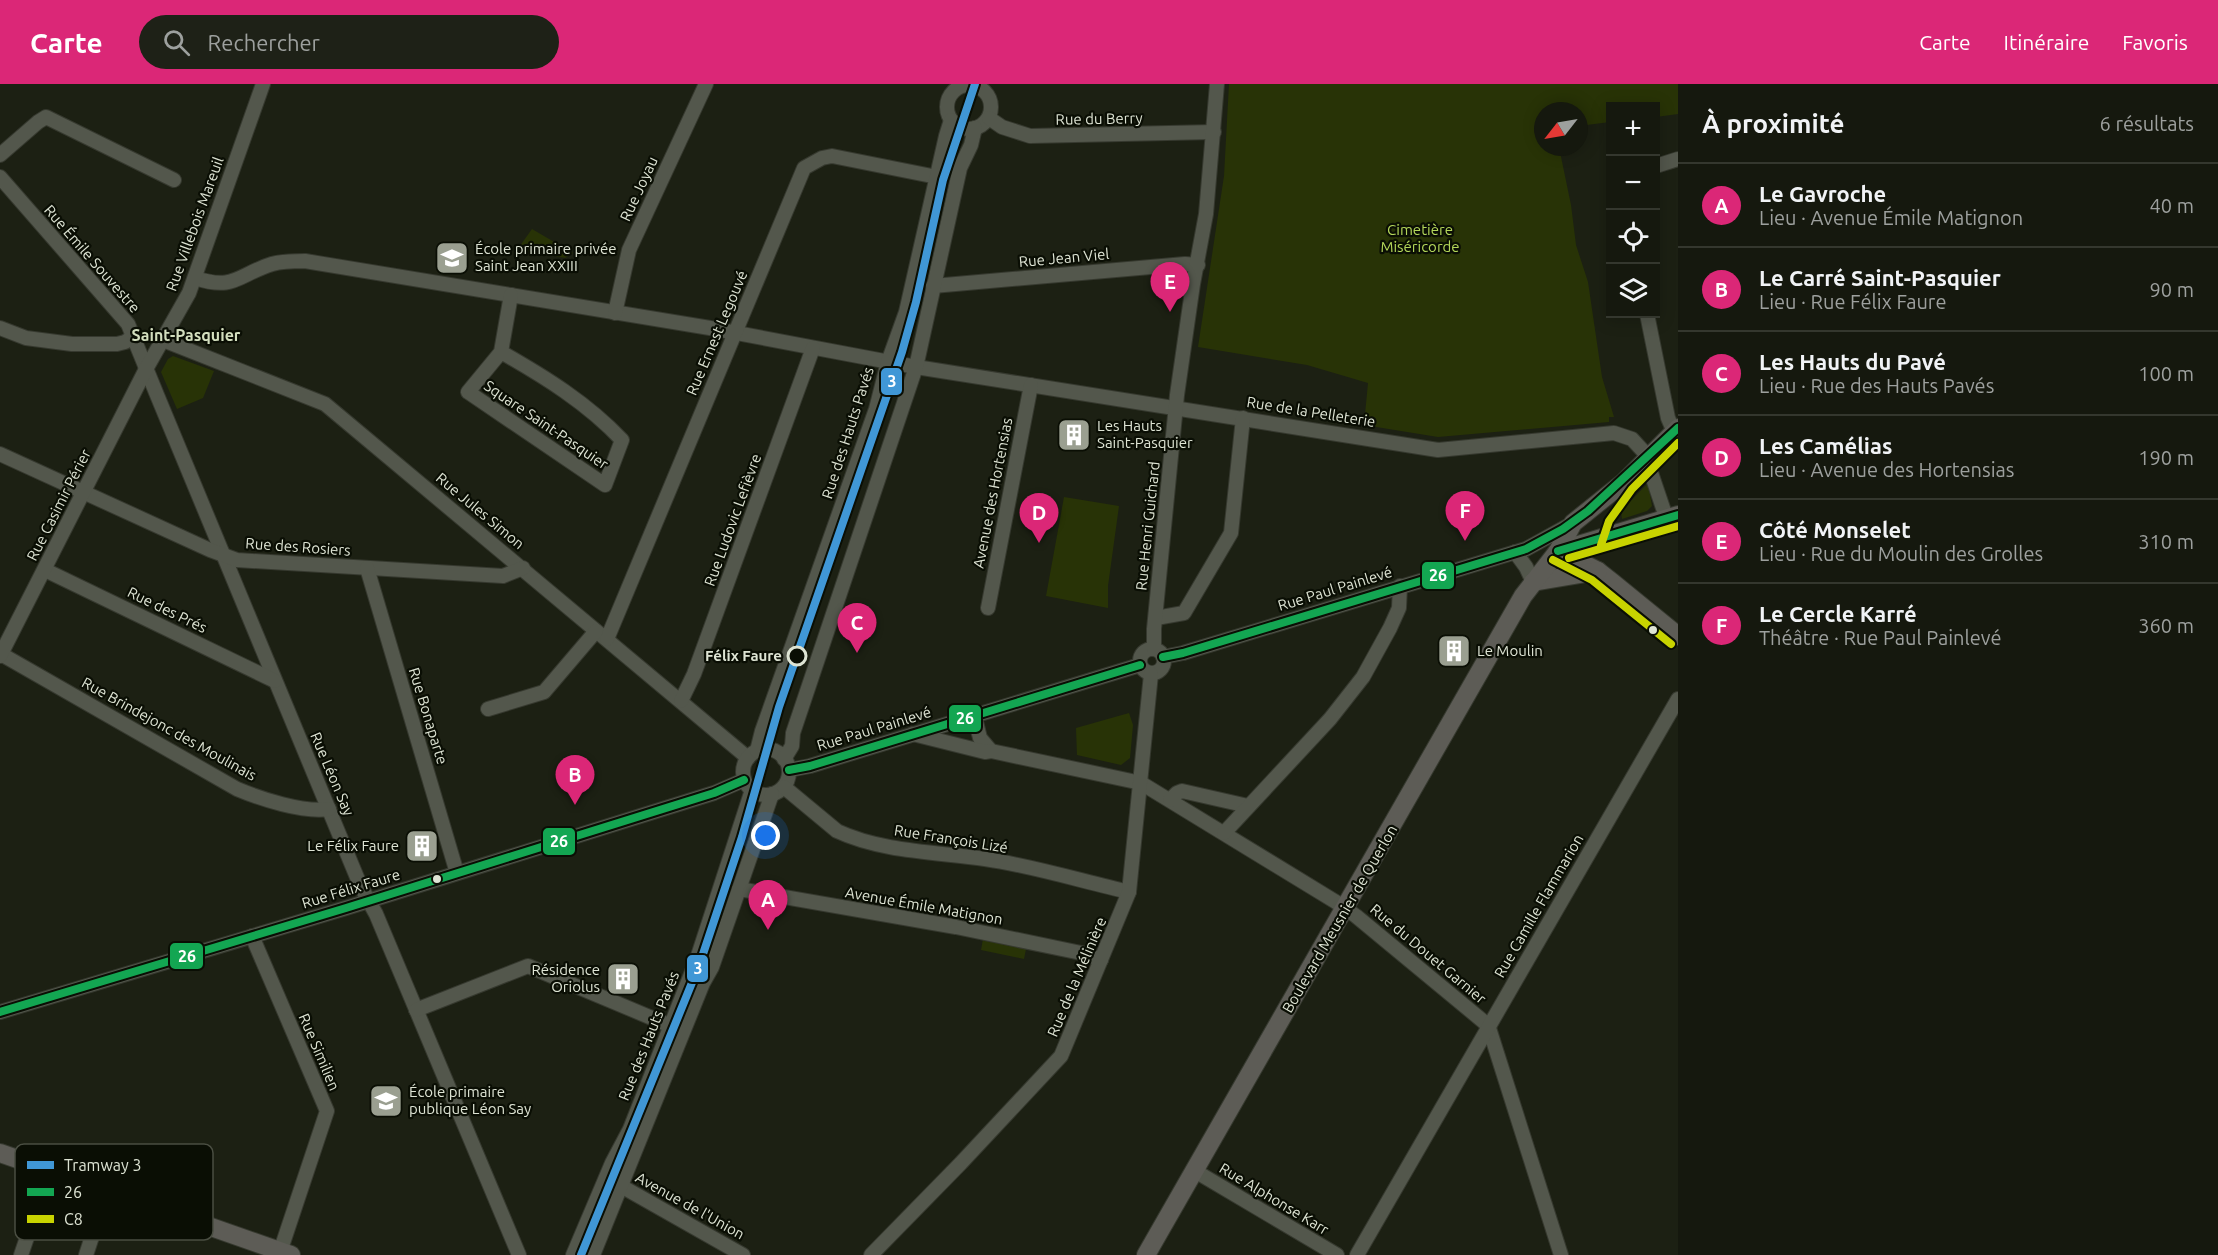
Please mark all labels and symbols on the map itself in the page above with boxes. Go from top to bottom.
north arrow [1534,102,1588,156]
street label: Rue du Berry [1055,109,1143,128]
street label: Rue Villebois Mareuil [162,154,227,293]
street label: Rue Joyau [616,154,661,224]
street label: Rue Émile Souvestre [41,201,144,316]
park label: Cimetière Miséricorde [1380,221,1460,255]
school or university icon: École primaire privée Saint Jean XXIII [434,240,470,276]
place label: École primaire privée Saint Jean XXIII [475,240,616,274]
street label: Rue Jean Viel [1018,245,1110,270]
pin: E [1150,262,1190,312]
street label: Rue Ernest Legouvé [683,268,751,398]
district label: Saint-Pasquier [132,326,241,344]
street label: Rue des Hauts Pavés [818,365,877,501]
line badge: 3 [880,367,903,396]
text: 3 [887,372,897,390]
street label: Square Saint-Pasquier [481,377,612,473]
street label: Rue de la Pelleterie [1246,393,1377,430]
street label: Avenue des Hortensias [970,416,1015,570]
building icon: Les Hauts Saint-Pasquier [1056,417,1092,453]
place label: Les Hauts Saint-Pasquier [1097,417,1193,451]
street label: Rue Casimir Périer [23,446,94,563]
street label: Rue Ludovic Lefièvre [701,451,764,588]
street label: Rue Henri Guichard [1132,461,1163,591]
street label: Rue Jules Simon [433,469,528,552]
pin: F [1446,492,1484,541]
pin: D [1020,494,1058,543]
street label: Rue des Rosiers [245,534,351,559]
line badge: 26 [1421,561,1455,590]
street label: Rue Paul Painlevé [1276,563,1394,614]
text: 26 [1429,566,1447,584]
street label: Rue des Prés [125,583,210,636]
pin: C [838,604,876,653]
unlabelled marker [1647,624,1659,636]
building icon: Le Moulin [1436,633,1472,669]
place label: Le Moulin [1477,642,1543,659]
marker: Félix Faure [787,646,807,666]
place label: Félix Faure [705,647,782,664]
street label: Rue Bonaparte [406,665,451,766]
street label: Rue Brindejonc des Moulinais [79,673,259,784]
street label: Rue Paul Painlevé [815,703,933,754]
line badge: 26 [948,704,982,733]
text: 26 [956,709,974,727]
street label: Rue Léon Say [307,729,358,818]
pin: B [556,756,594,805]
your location [751,821,780,850]
street label: Rue François Lizé [893,821,1009,856]
street label: Boulevard Meusnier de Querlon [1279,822,1400,1016]
line badge: 26 [542,827,576,856]
building icon: Le Félix Faure [404,828,440,864]
street label: Rue Camille Flammarion [1491,831,1587,980]
text: 26 [550,832,568,850]
place label: Le Félix Faure [307,837,399,854]
street label: Rue Félix Faure [300,865,402,912]
unlabelled marker [431,873,443,885]
pin: A [748,880,788,930]
street label: Avenue Émile Matignon [844,883,1004,928]
street label: Rue du Douet Garnier [1367,900,1490,1007]
street label: Rue de la Mélinière [1044,914,1109,1039]
line badge: 26 [169,942,204,970]
text: 26 [178,947,196,965]
line badge: 3 [686,954,709,983]
text: 3 [693,959,703,977]
place label: Résidence Oriolus [531,961,600,995]
building icon: Résidence Oriolus [605,961,641,997]
street label: Rue des Hauts Pavés [615,969,682,1103]
street label: Rue Similien [296,1011,343,1093]
school or university icon: École primaire publique Léon Say [368,1083,404,1119]
place label: École primaire publique Léon Say [409,1083,531,1117]
legend [15,1144,213,1240]
text: Tramway 3 [64,1156,141,1174]
street label: Rue Alphonse Karr [1217,1159,1332,1238]
street label: Avenue de l'Union [633,1169,748,1243]
text: 26 [64,1183,82,1201]
text: C8 [64,1210,83,1228]

